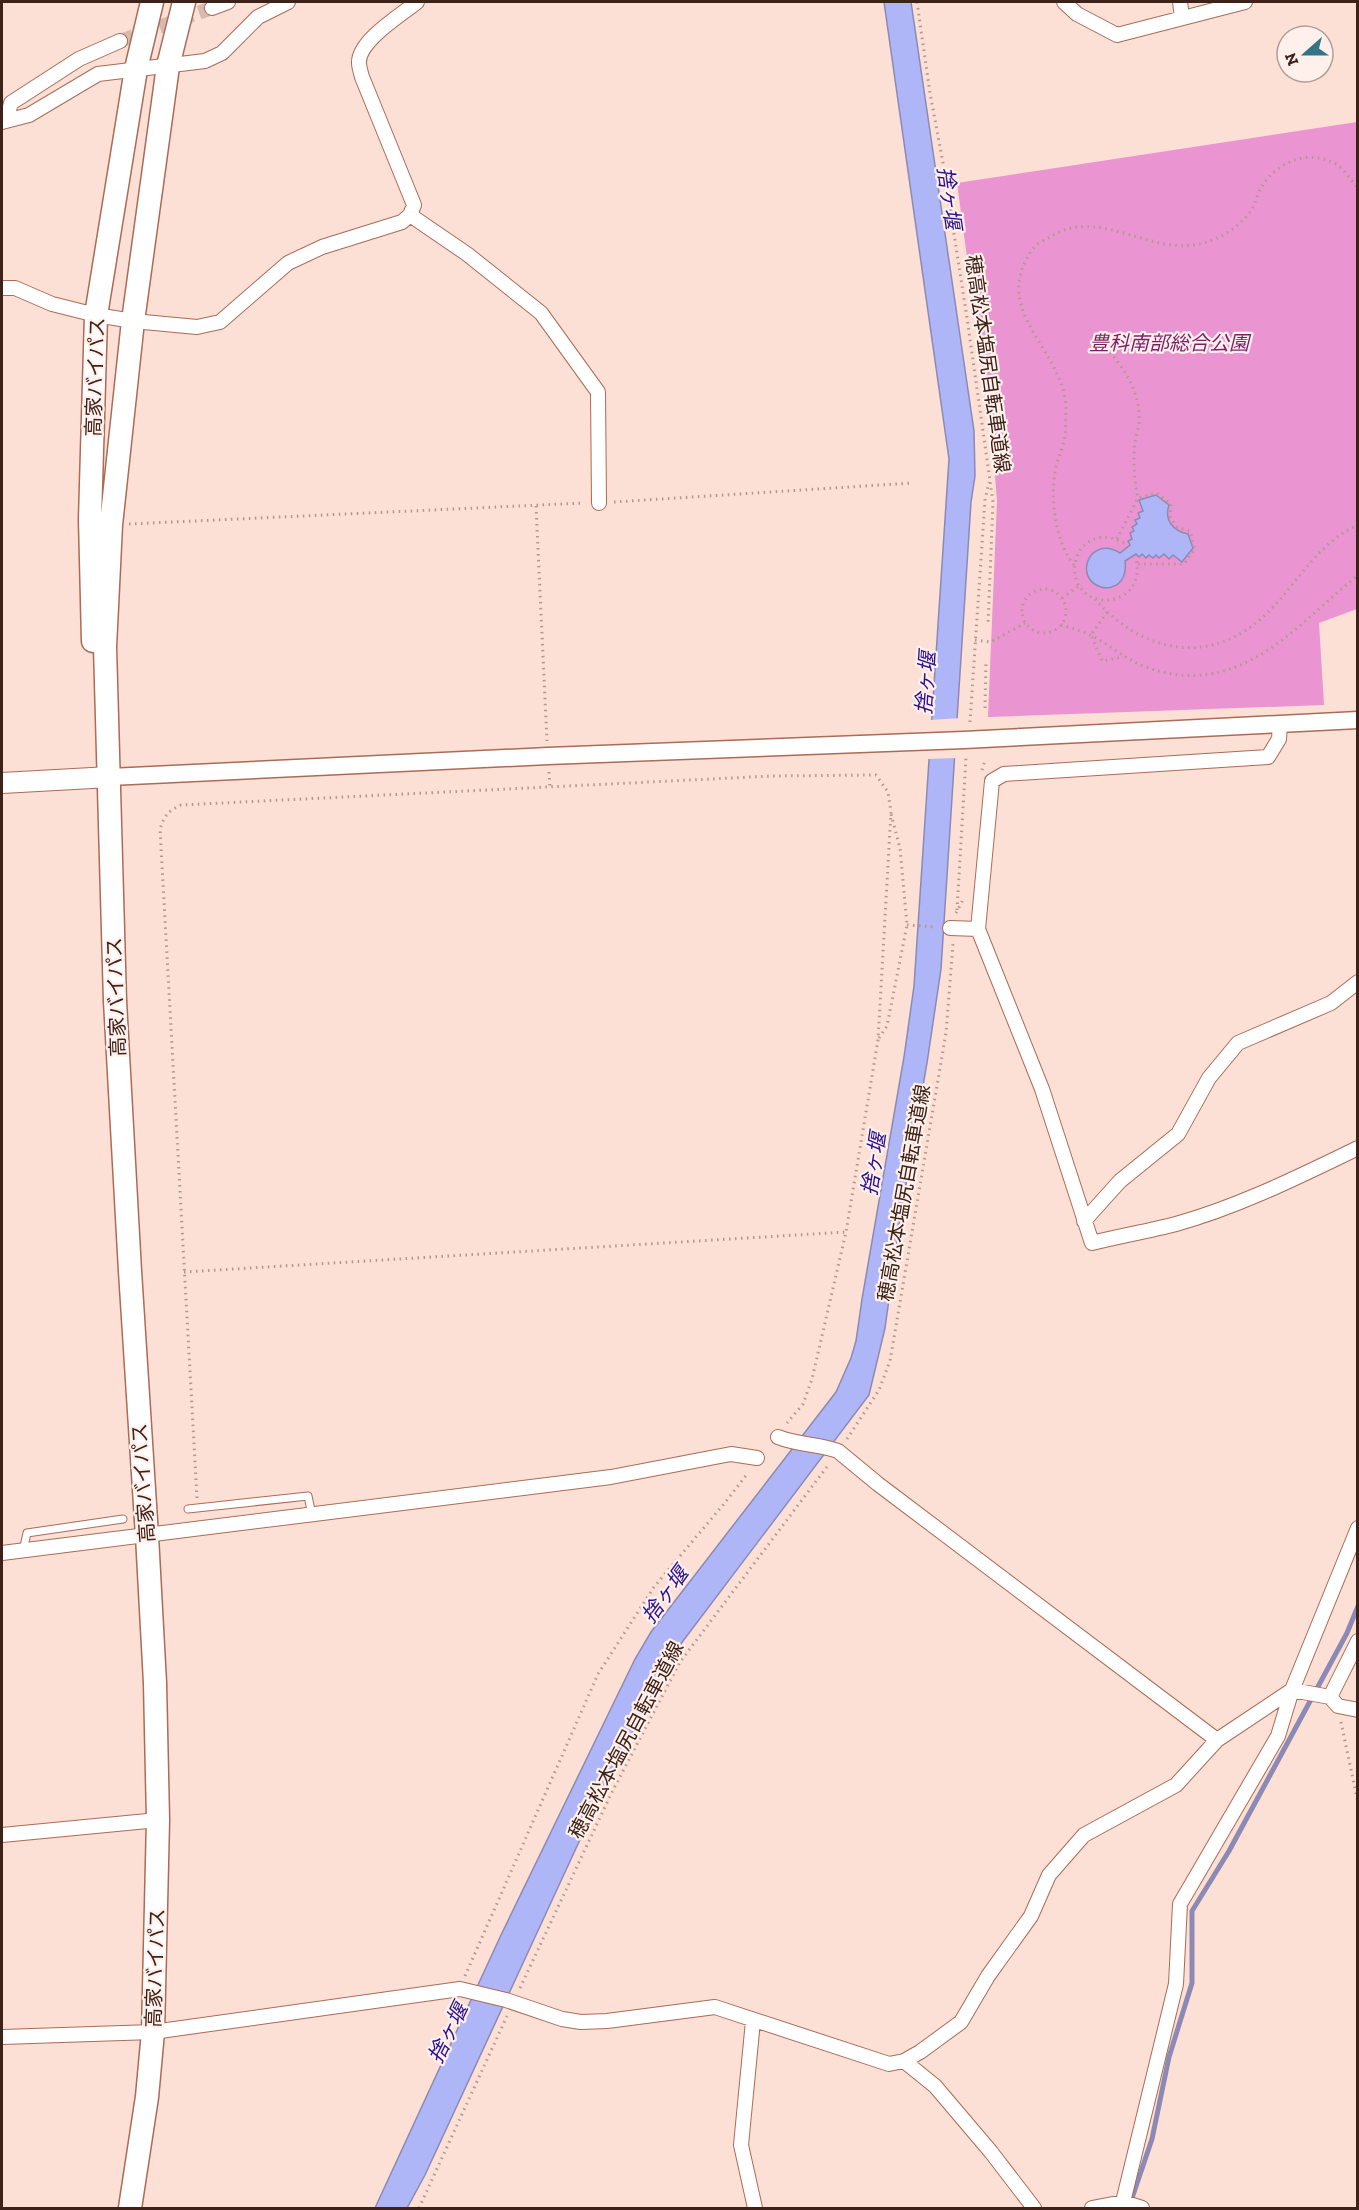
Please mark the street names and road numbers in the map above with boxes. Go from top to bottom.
street label: 穂高松本塩尻自転車道線 [961,253,1015,475]
street label: 高家バイパス [81,317,109,437]
street label: 高家バイパス [102,937,130,1057]
street label: 穂高松本塩尻自転車道線 [873,1083,935,1303]
street label: 高家バイパス [127,1423,159,1543]
street label: 穂高松本塩尻自転車道線 [564,1637,688,1843]
street label: 高家バイパス [141,1908,169,2028]

